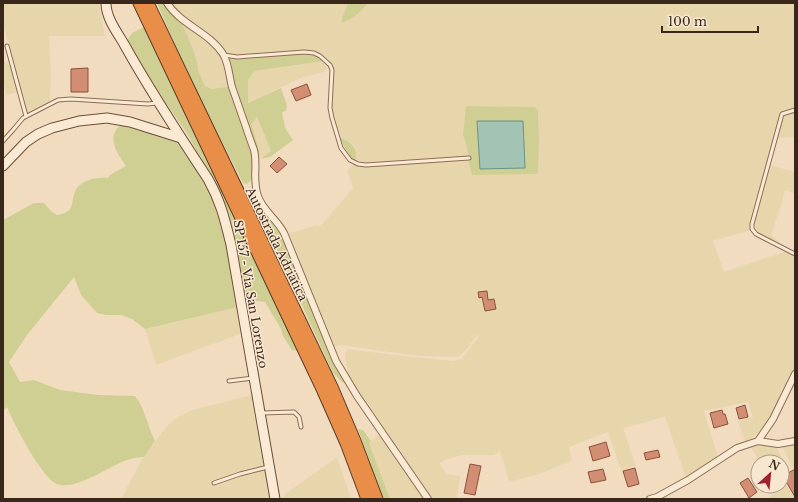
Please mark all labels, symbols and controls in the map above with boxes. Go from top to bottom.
scale bar [662,8,758,34]
text: 100 m [668,14,707,29]
street label: Autostrada Adriatica [242,184,311,304]
street label: SP 157 - Via San Lorenzo [231,219,271,370]
north arrow [750,454,790,494]
text: N [767,457,783,474]

